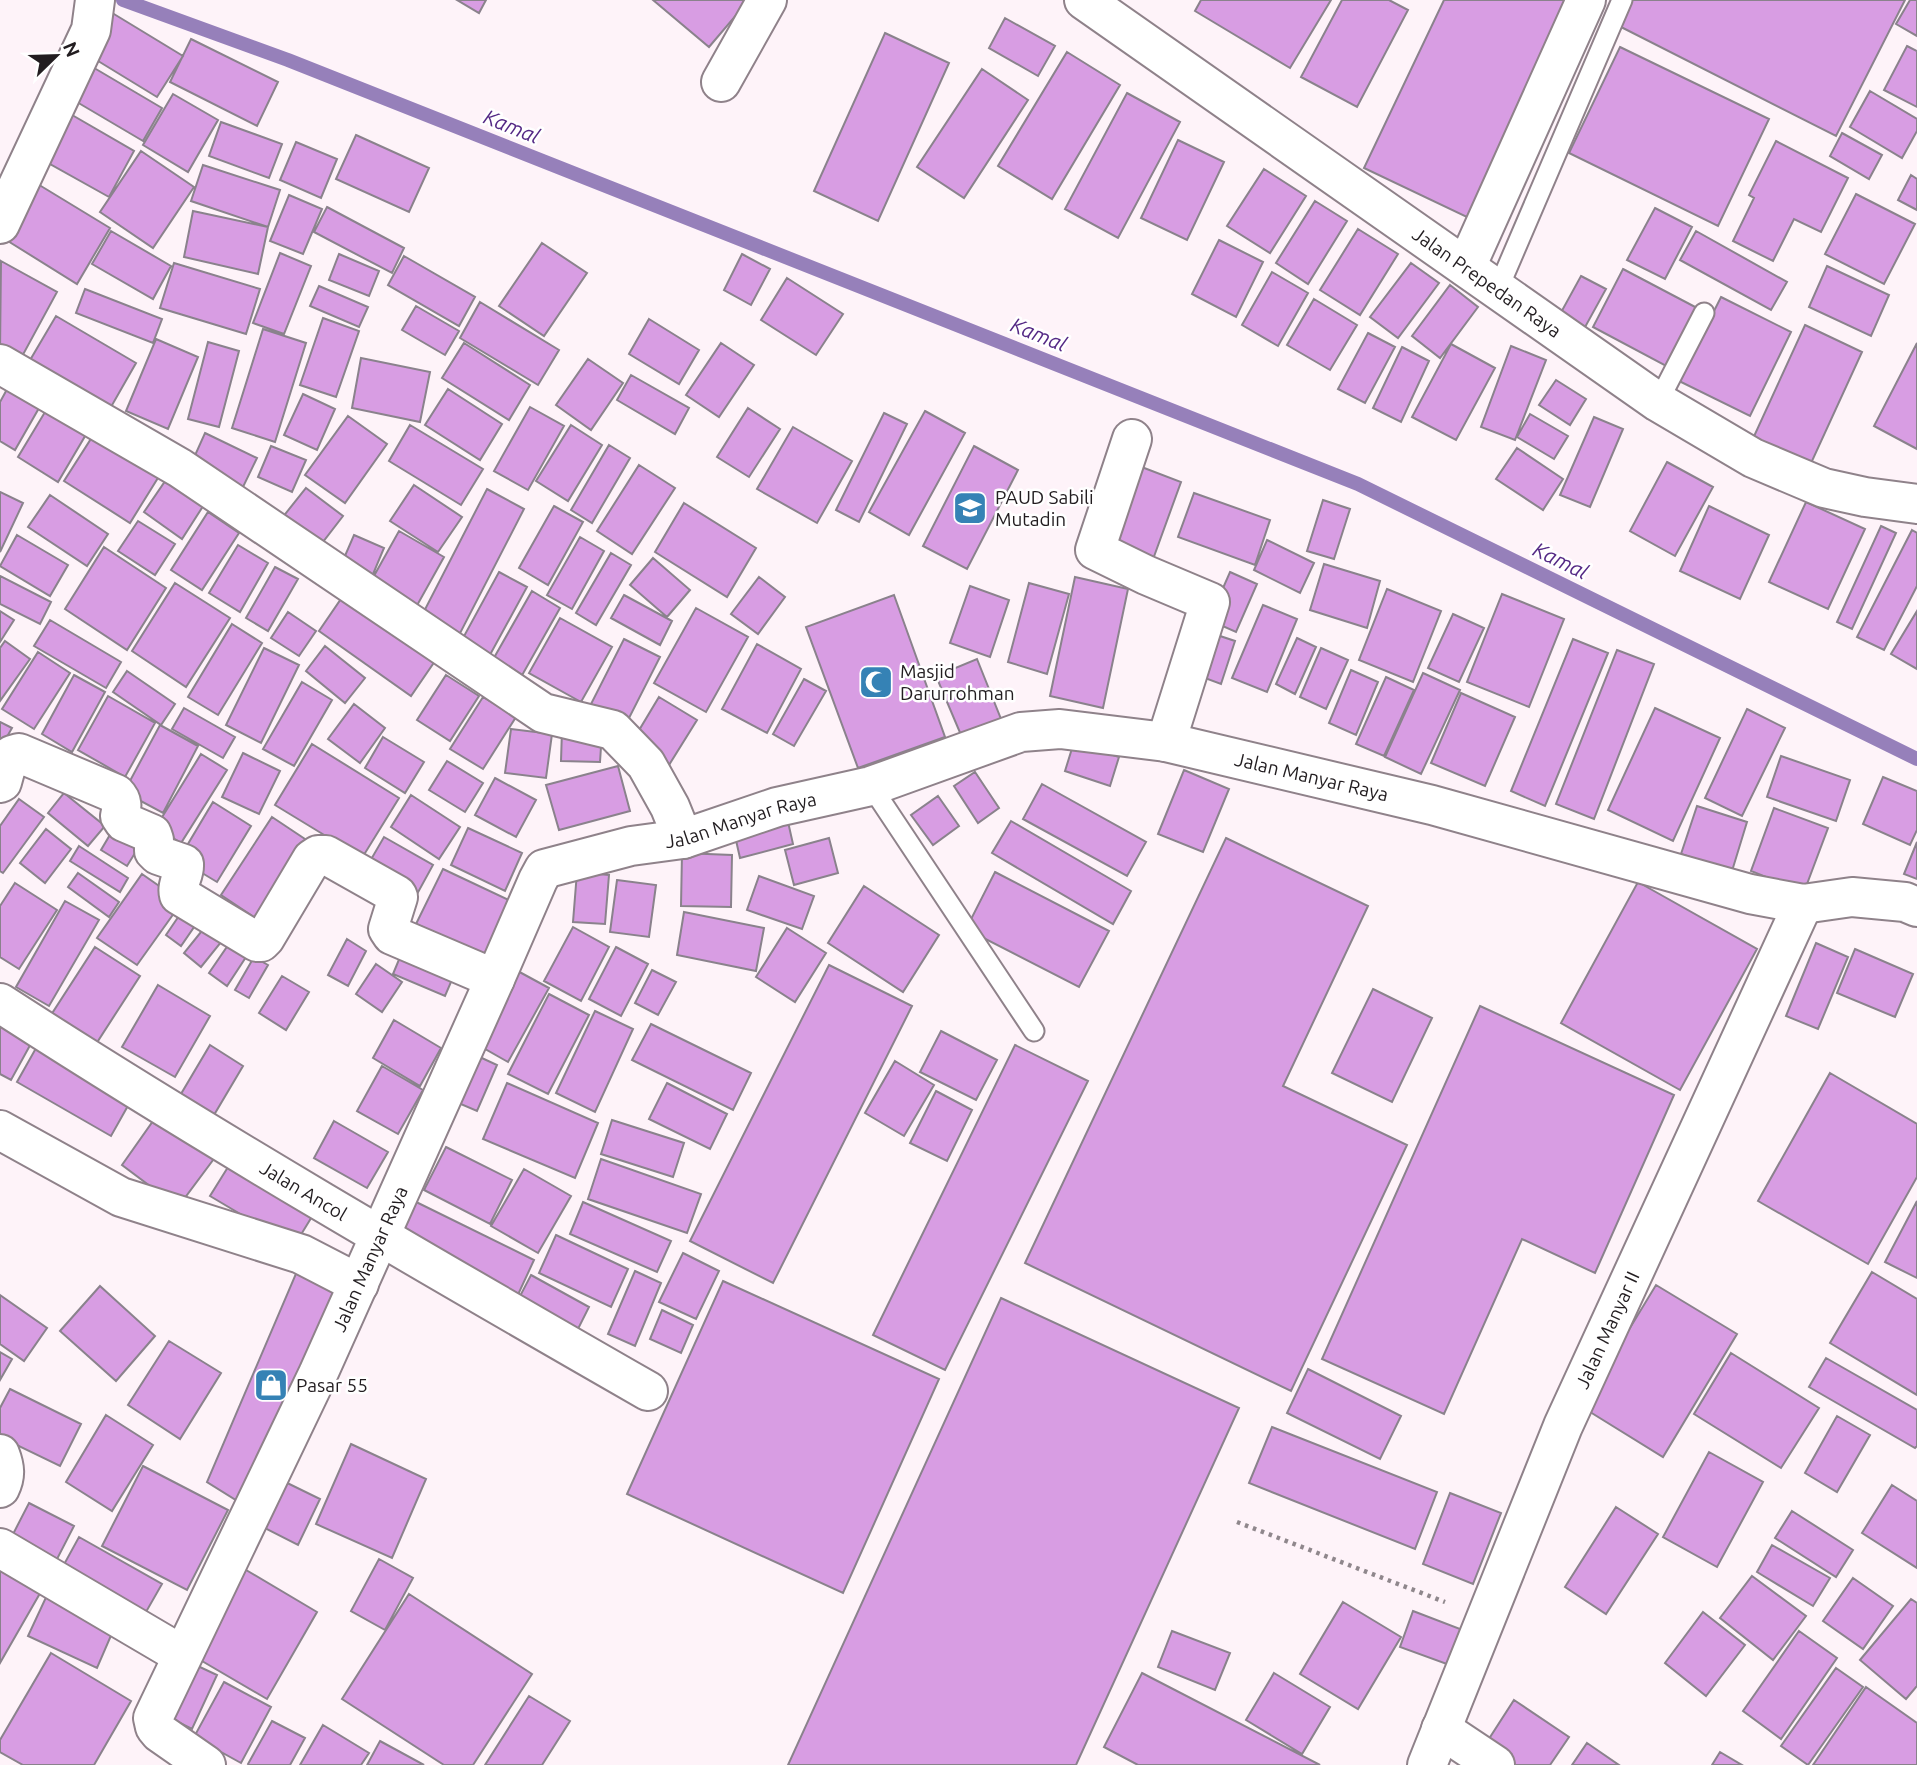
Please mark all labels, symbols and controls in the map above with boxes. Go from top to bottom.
north arrow [21,21,91,91]
text: N [59,39,85,60]
water label: Kamal [480,104,544,148]
street label: Jalan Prepedan Raya [1408,223,1566,342]
water label: Kamal [1007,312,1071,356]
place label: PAUD Sabili Mutadin [995,486,1094,530]
school or university icon: PAUD Sabili Mutadin [951,489,989,527]
water label: Kamal [1530,536,1593,584]
place label: Masjid Darurrohman [900,660,1015,704]
mosque icon: Masjid Darurrohman [857,663,895,701]
street label: Jalan Manyar Raya [1233,748,1391,805]
street label: Jalan Manyar Raya [664,788,818,852]
street label: Jalan Ancol [256,1156,351,1225]
street label: Jalan Manyar Raya [328,1182,412,1335]
street label: Jalan Manyar II [1571,1268,1644,1392]
shop icon: Pasar 55 [252,1366,290,1404]
place label: Pasar 55 [296,1374,368,1396]

